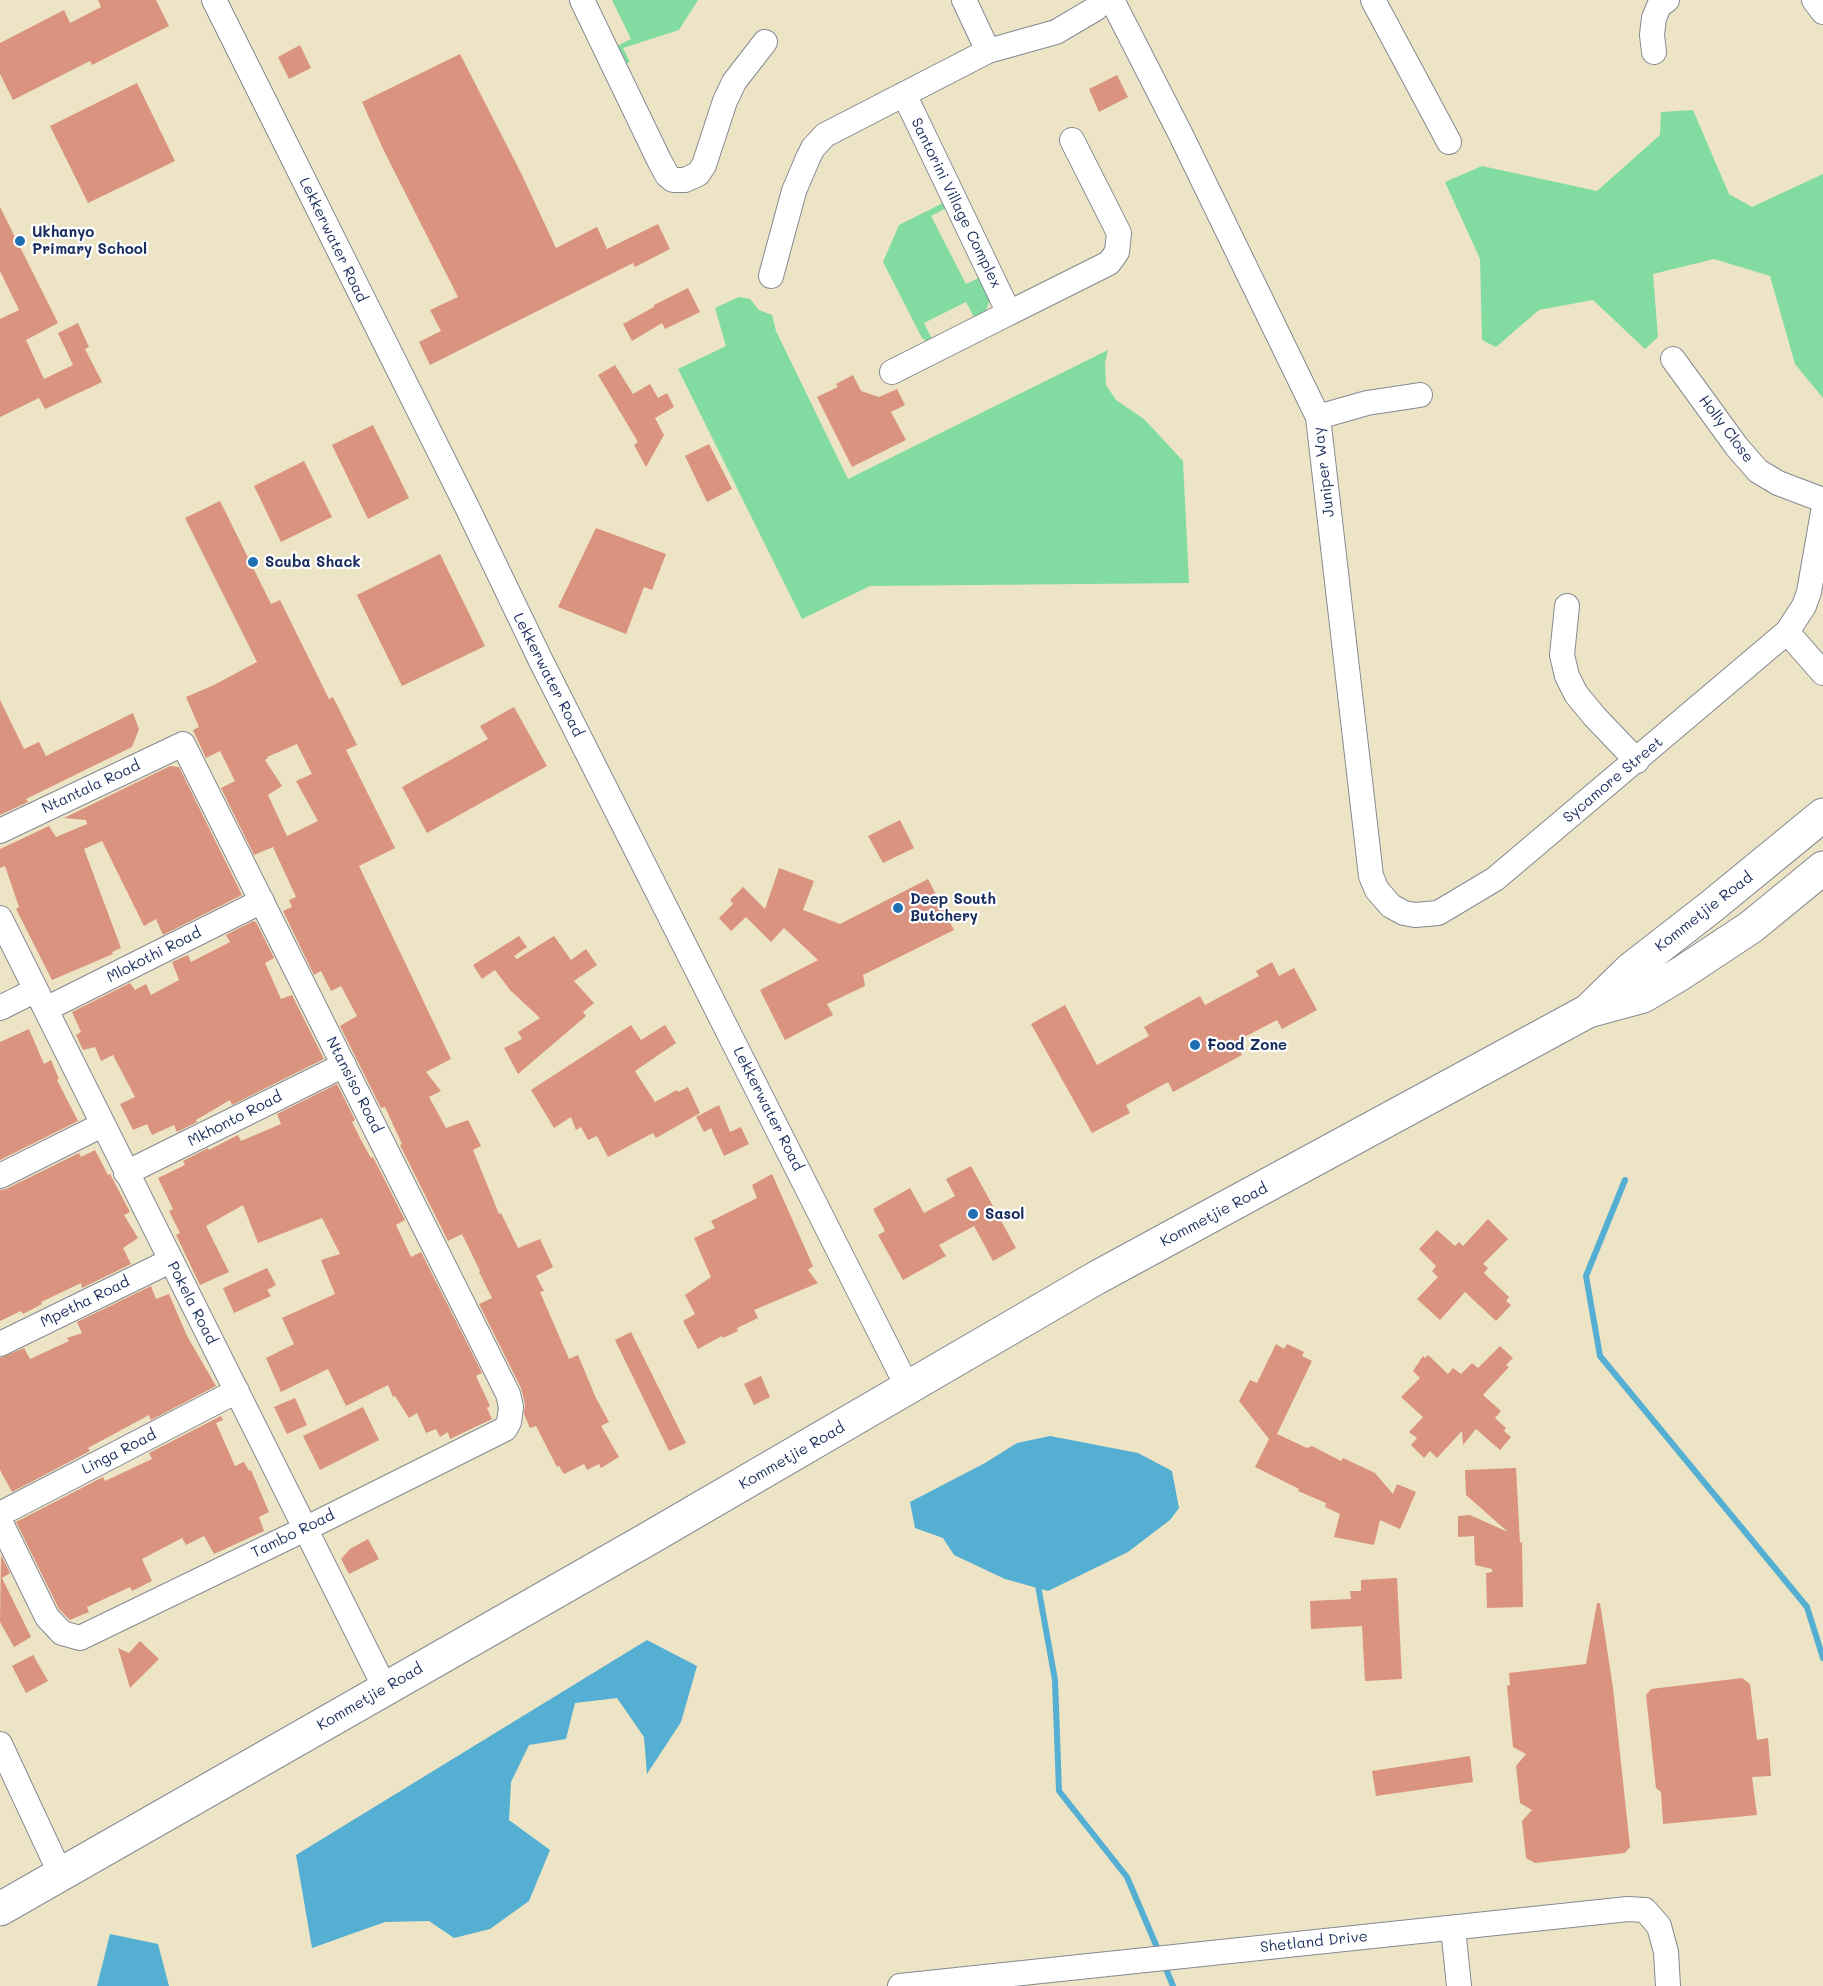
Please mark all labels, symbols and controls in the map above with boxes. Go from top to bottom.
street label: Santorini Village Complex [907,115,1005,291]
street label: Lekkerwater Road [295,175,371,305]
place label: Ukhanyo Primary School [32,223,147,258]
marker: Ukhanyo Primary School [13,234,27,248]
street label: Holly Close [1695,392,1757,466]
street label: Juniper Way [1310,426,1338,518]
place label: Scuba Shack [265,553,360,571]
marker: Scuba Shack [246,555,260,569]
street label: Lekkerwater Road [509,610,587,740]
street label: Sycamore Street [1559,733,1667,827]
street label: Ntantala Road [39,756,143,818]
street label: Kommetjie Road [1652,868,1756,956]
place label: Deep South Butchery [910,890,996,925]
marker: Deep South Butchery [891,901,905,915]
street label: Mlokothi Road [104,924,204,986]
street label: Ntansiso Road [322,1034,386,1136]
place label: Food Zone [1207,1036,1287,1054]
marker: Food Zone [1188,1038,1202,1052]
street label: Lekkerwater Road [729,1044,807,1174]
street label: Mkhonto Road [185,1088,285,1150]
street label: Kommetjie Road [1157,1179,1271,1251]
place label: Sasol [985,1205,1024,1223]
marker: Sasol [966,1207,980,1221]
street label: Pokela Road [163,1259,221,1347]
street label: Mpetha Road [37,1273,133,1331]
street label: Kommetjie Road [736,1418,848,1494]
street label: Linga Road [79,1426,159,1478]
street label: Tambo Road [248,1506,338,1562]
street label: Kommetjie Road [314,1659,426,1735]
street label: Shetland Drive [1259,1927,1369,1957]

